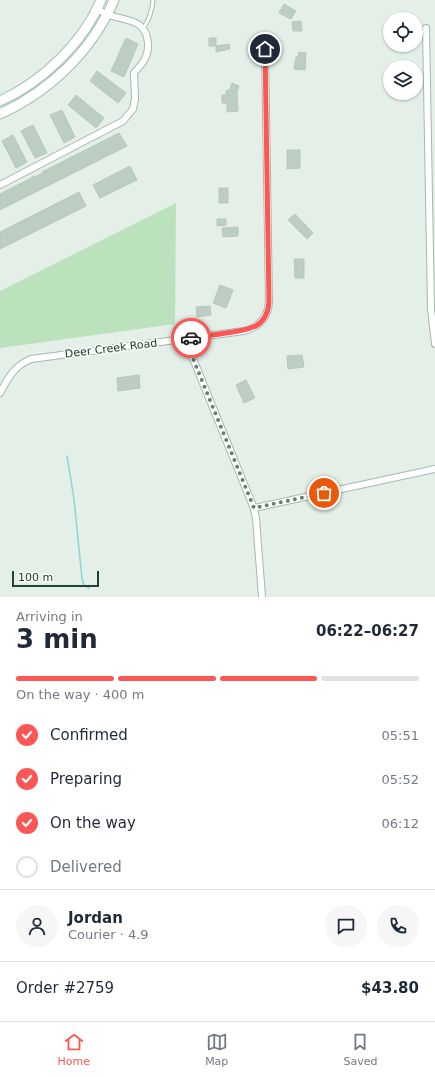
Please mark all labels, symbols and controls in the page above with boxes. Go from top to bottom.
map controls [383,12,423,100]
button: locate [383,12,423,52]
pin [248,32,282,66]
icon: home [254,38,276,60]
button: layers [383,60,423,100]
courier [171,318,211,358]
icon: car [180,327,202,349]
street label: Deer Creek Road [64,336,158,361]
pin [307,476,341,510]
icon: bag [313,482,335,504]
scale bar [12,569,99,588]
text: 100 m [18,571,53,584]
text: Arriving in [16,609,83,624]
text: 06:22–06:27 [316,622,419,640]
text: 3 min [16,624,98,654]
text: On the way · 400 m [16,687,144,702]
icon: check [16,724,38,746]
text: Confirmed [50,726,128,744]
text: 05:51 [382,728,419,743]
icon: check [16,768,38,790]
text: Preparing [50,770,122,788]
text: 05:52 [382,772,419,787]
icon: check [16,812,38,834]
text: On the way [50,814,136,832]
text: 06:12 [382,816,419,831]
text: Delivered [50,858,122,876]
button: person [16,905,58,947]
button: chat [325,905,367,947]
button: phone [377,905,419,947]
text: Jordan [68,909,123,927]
text: Courier · 4.9 [68,927,149,942]
text: Order #2759 [16,979,114,997]
text: $43.80 [361,979,419,997]
tab: Home [58,1031,90,1068]
tab: Map [205,1031,228,1068]
tab: Saved [343,1031,377,1068]

